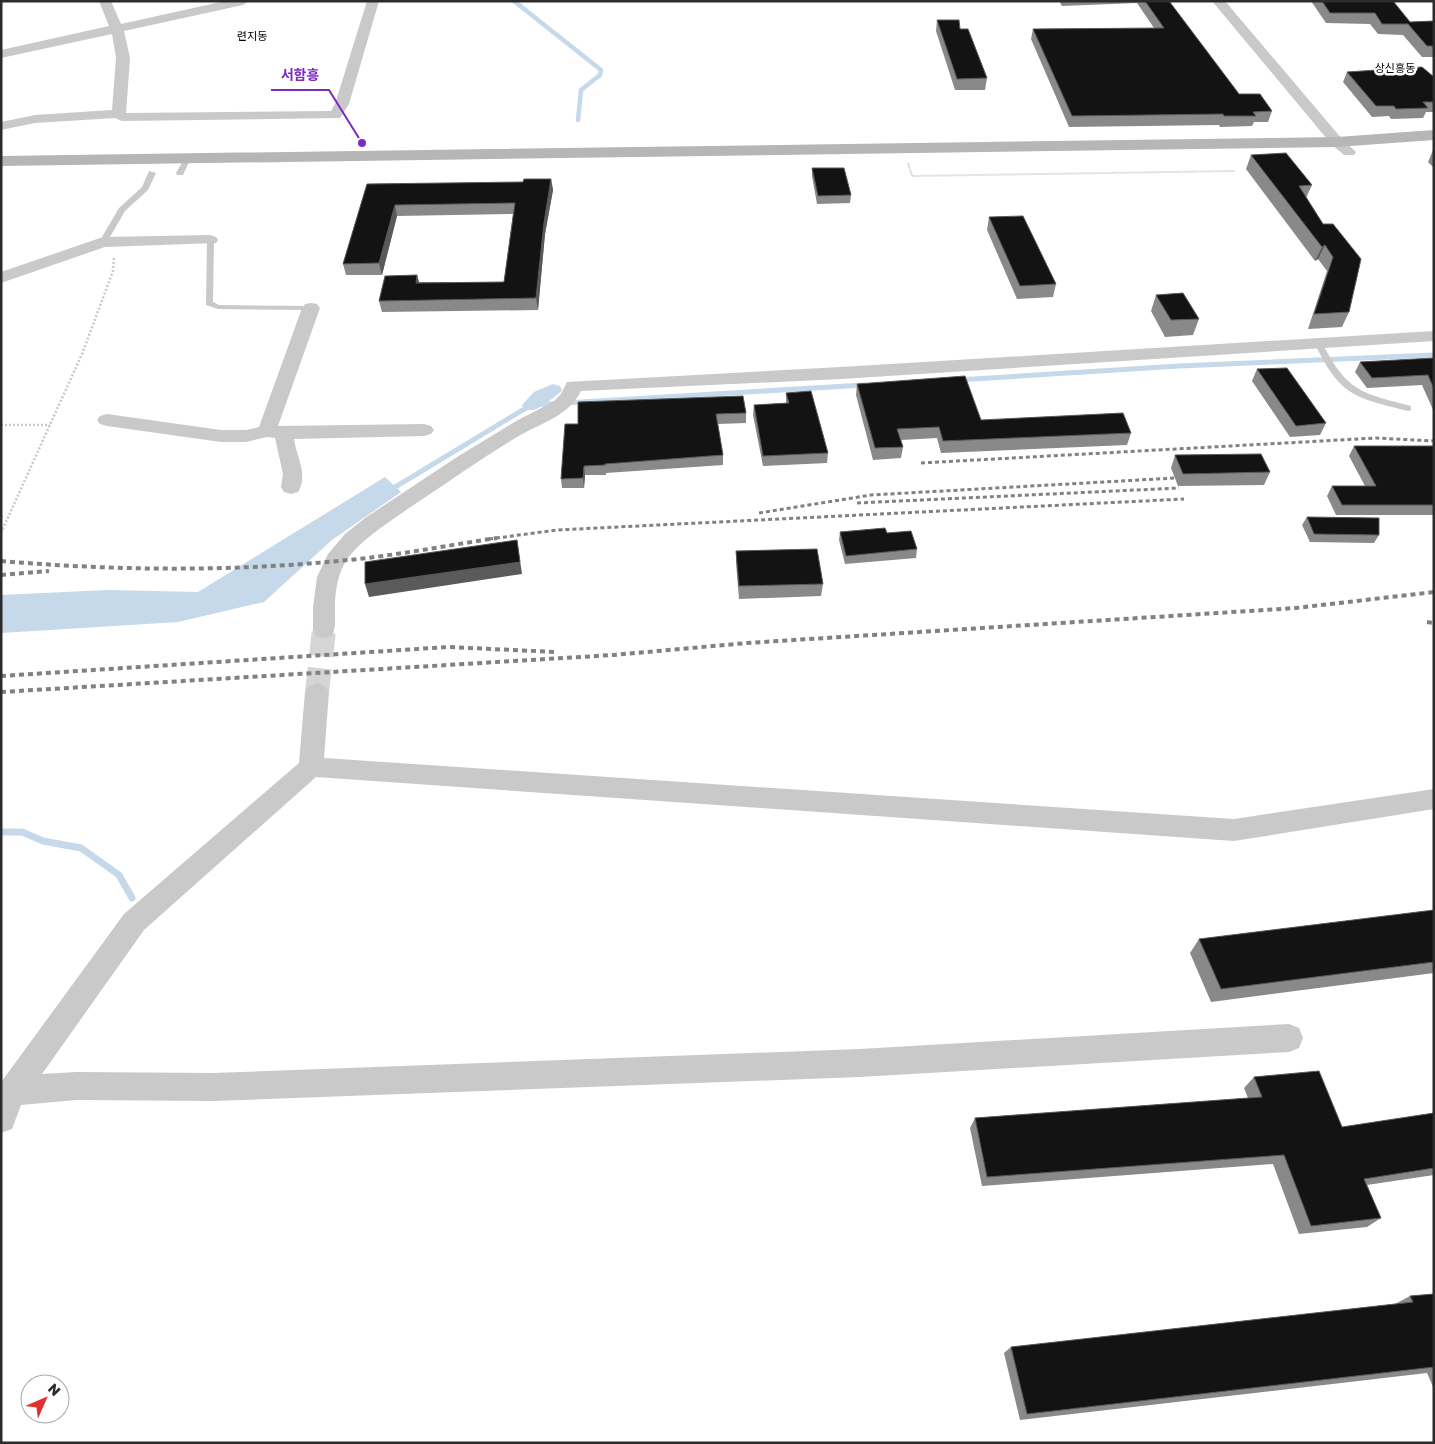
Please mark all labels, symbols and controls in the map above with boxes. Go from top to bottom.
district label: 련지동 [237,29,267,42]
callout: 서함흥 [271,61,329,90]
district label: 상신흥동 [1375,61,1415,74]
text: 서함흥 [281,66,319,83]
north arrow [20,1374,70,1424]
text: N [45,1380,64,1399]

